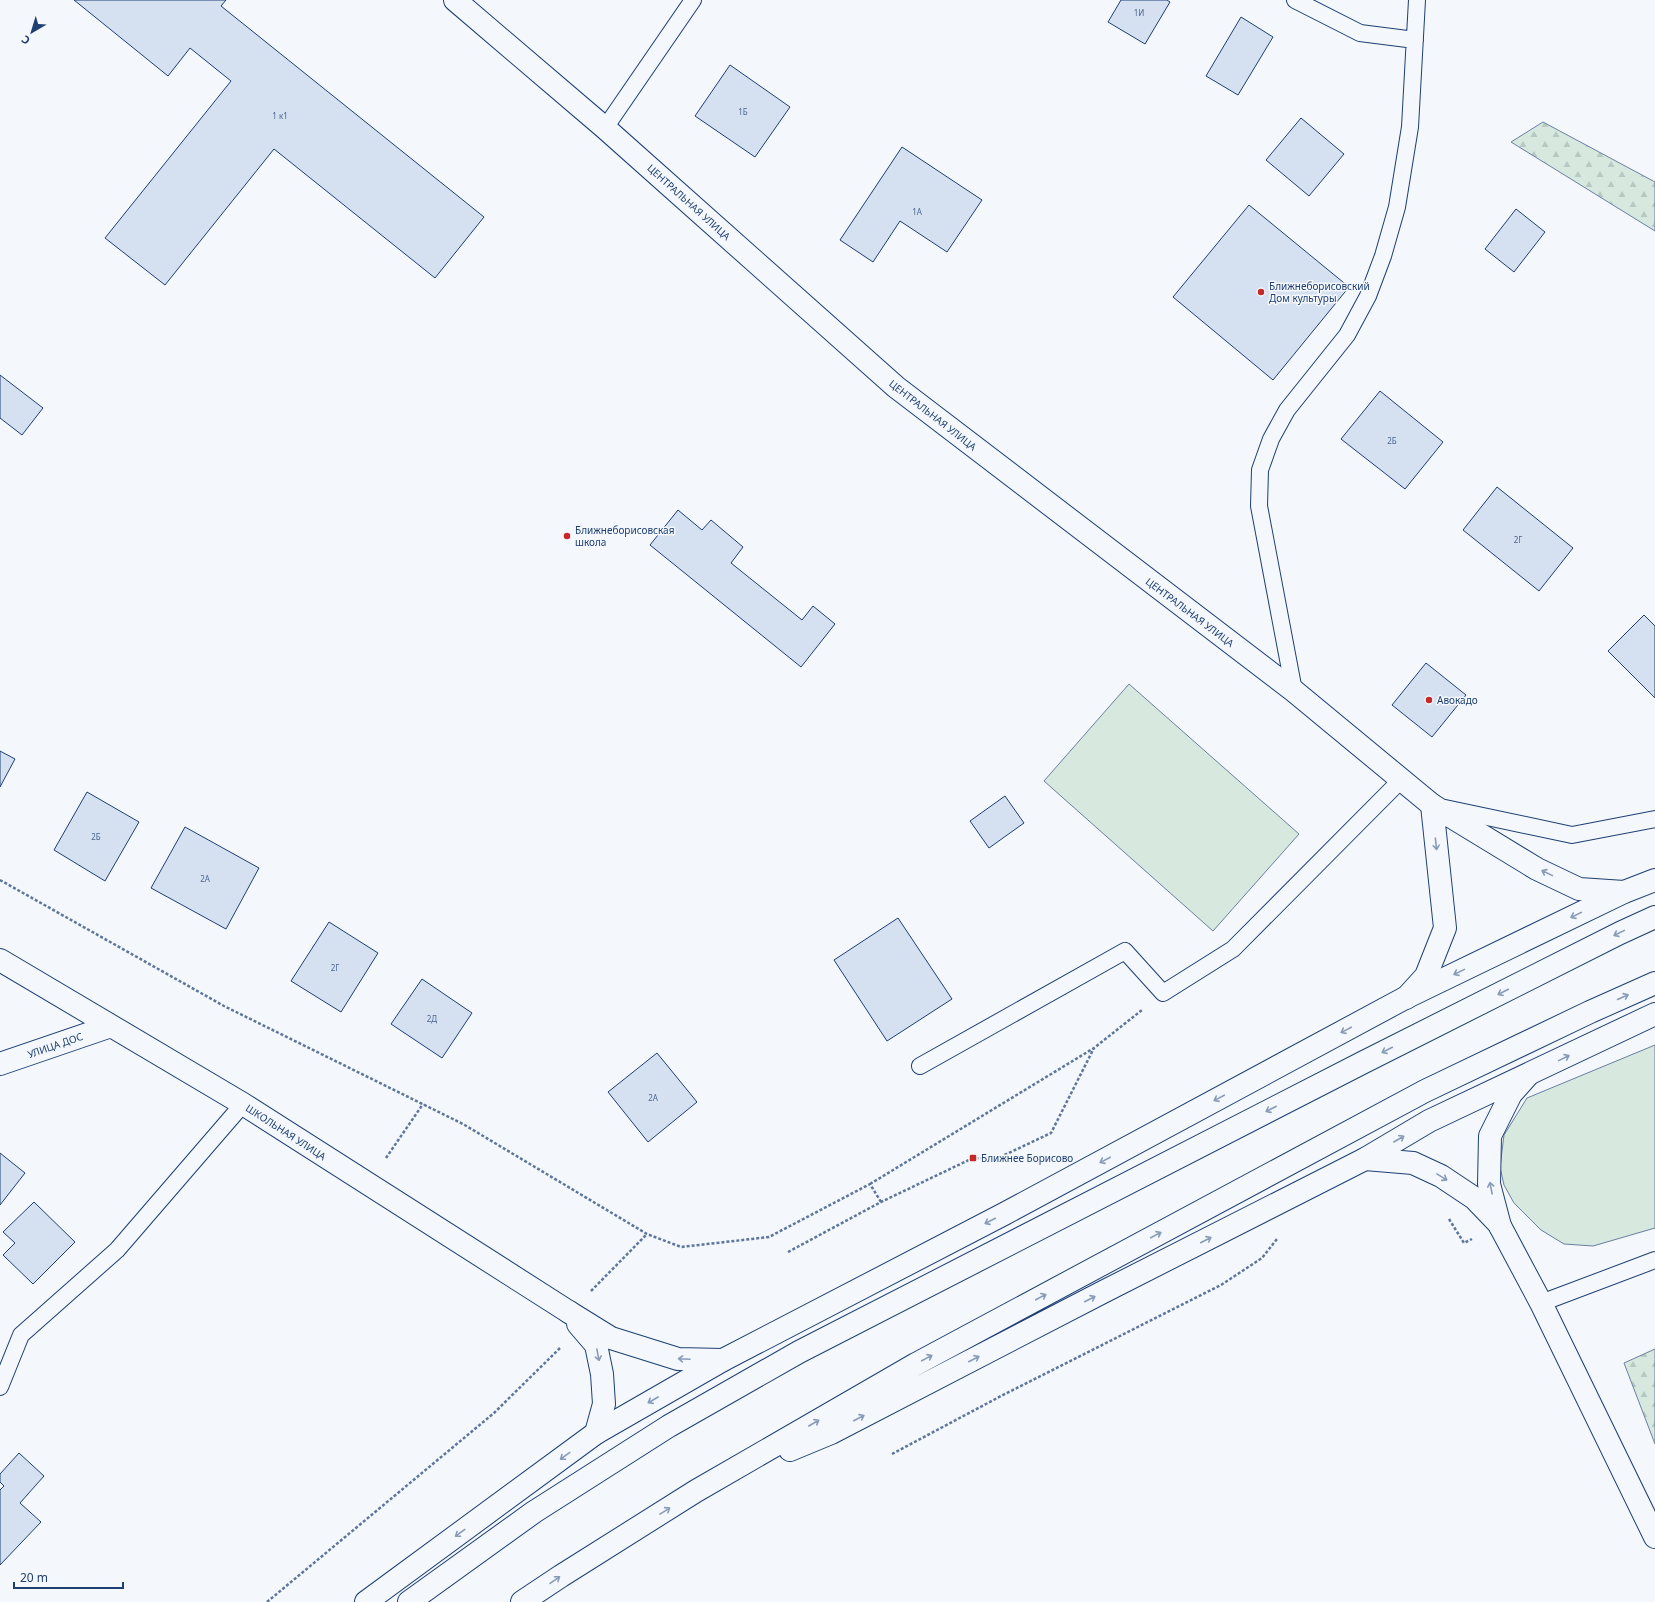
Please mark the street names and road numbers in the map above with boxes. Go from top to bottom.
street label: ЦЕНТРАЛЬНАЯ УЛИЦА [644,161,734,244]
street label: ЦЕНТРАЛЬНАЯ УЛИЦА [886,376,980,454]
street label: ЦЕНТРАЛЬНАЯ УЛИЦА [1143,574,1238,650]
street label: УЛИЦА ДОС [26,1029,84,1061]
street label: ШКОЛЬНАЯ УЛИЦА [243,1101,329,1164]

